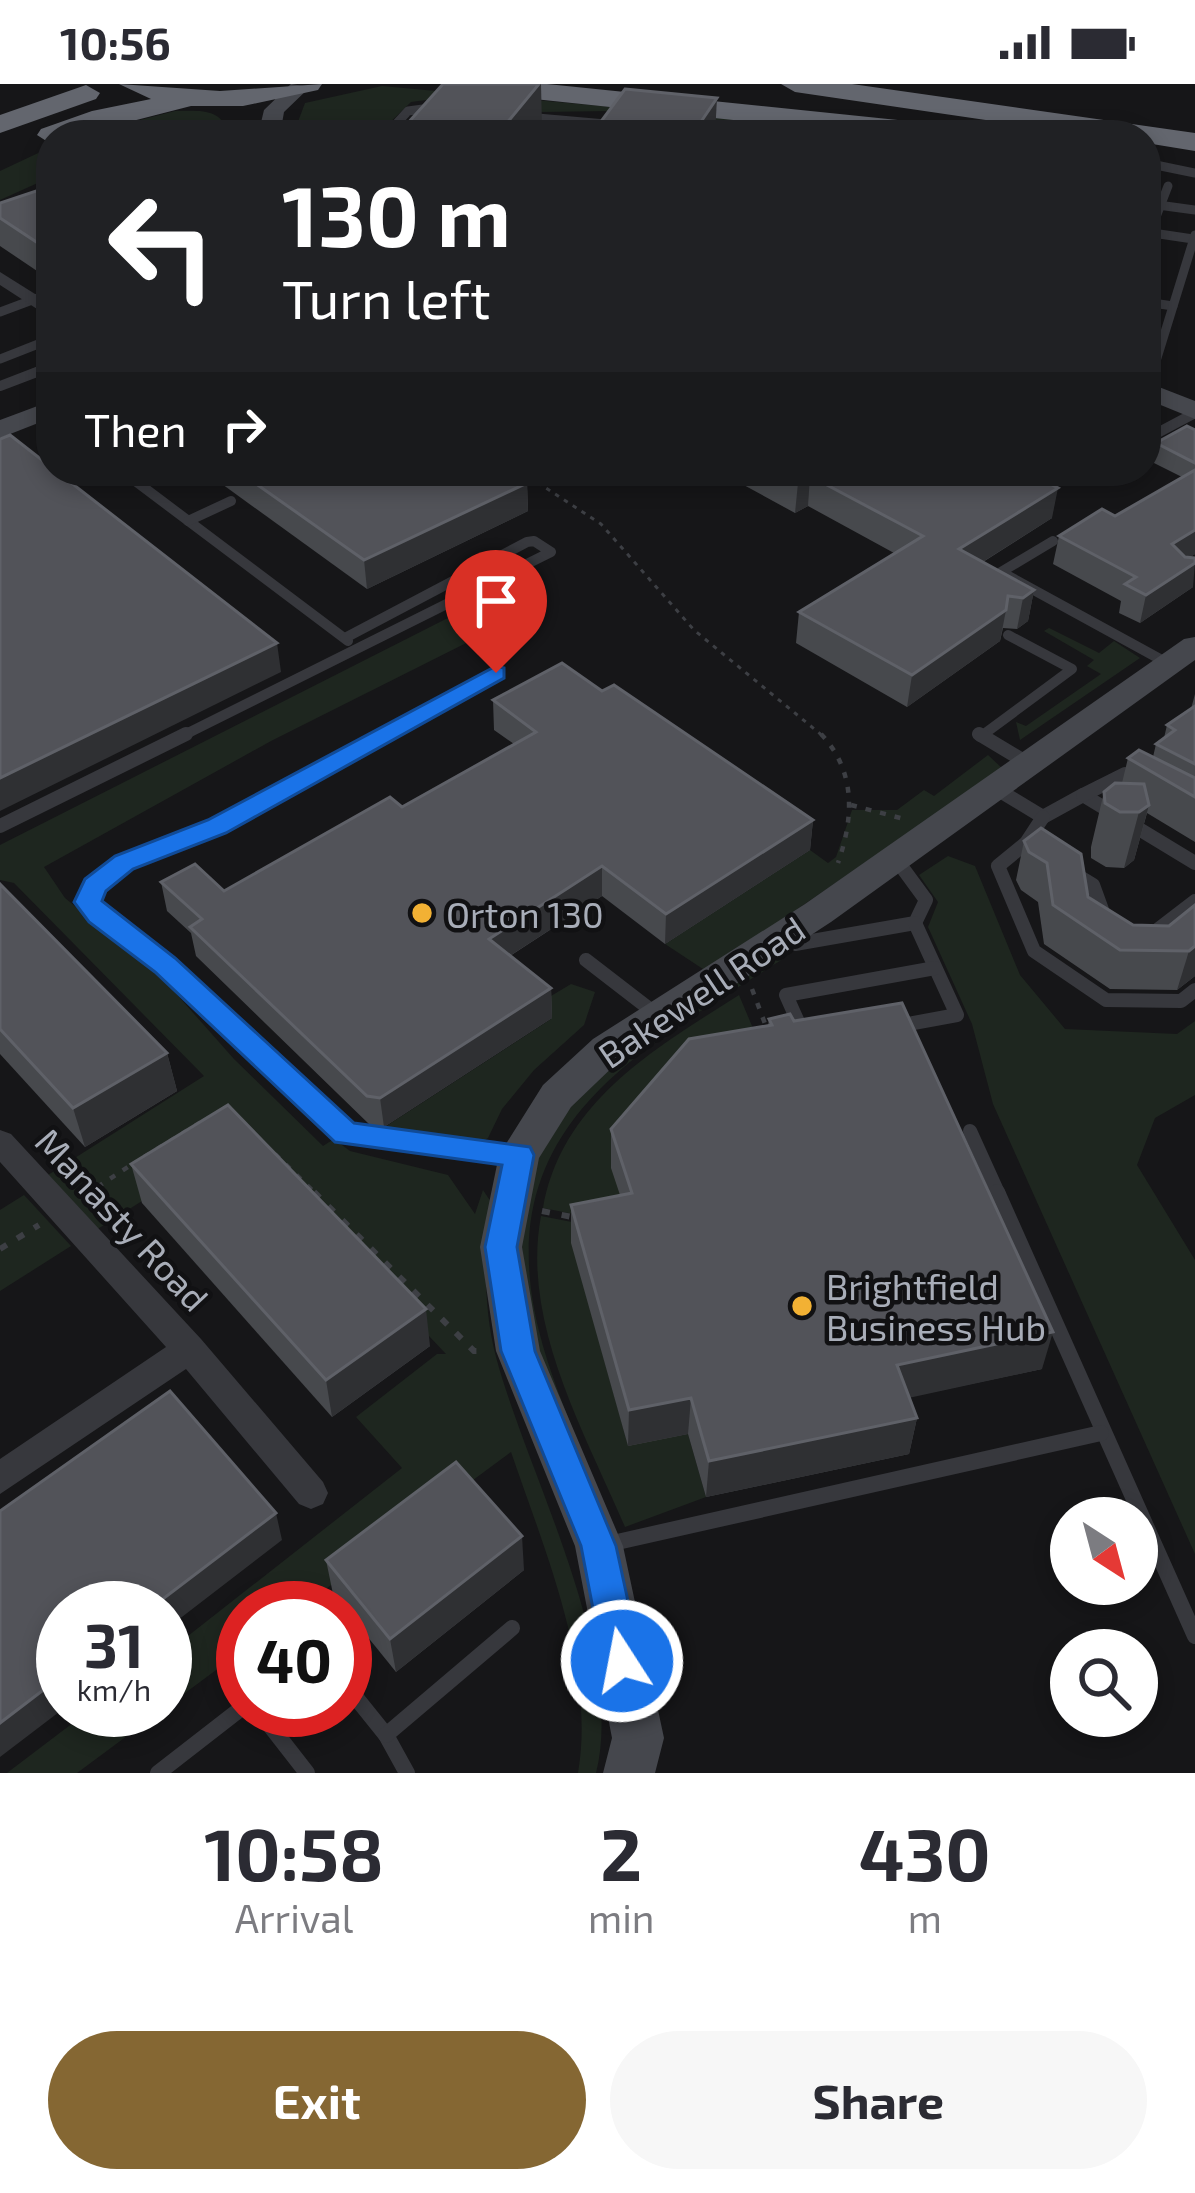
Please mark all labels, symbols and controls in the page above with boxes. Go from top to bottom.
text: 10:56 [60,15,171,69]
text: 130 m [282,163,511,264]
icon: left [84,168,240,324]
text: Turn left [282,265,491,330]
icon: right [211,396,277,462]
text: Then [84,402,187,456]
pin [445,550,547,673]
icon: arrive [463,568,529,634]
place label: Orton 130 [446,892,604,935]
marker: Orton 130 [409,900,435,926]
street label: Bakewell Road [590,906,812,1076]
street label: Manasty Road [28,1119,218,1319]
place label: Brightfield Business Hub [826,1264,1046,1348]
marker: Brightfield Business Hub [789,1293,815,1319]
north arrow [1050,1497,1158,1605]
map controls [1050,1497,1158,1737]
speed limit sign: 40 [216,1581,372,1737]
position arrow [559,1598,685,1724]
text: 31 [84,1608,144,1680]
button: search [1050,1629,1158,1737]
text: km/h [77,1671,151,1707]
text: 10:58 [204,1809,384,1895]
text: 2 [600,1809,642,1895]
text: 430 [859,1809,991,1895]
text: Arrival [235,1894,353,1941]
text: min [588,1894,654,1941]
text: m [908,1894,942,1941]
button: Exit [48,2031,586,2169]
button: Share [610,2031,1147,2169]

